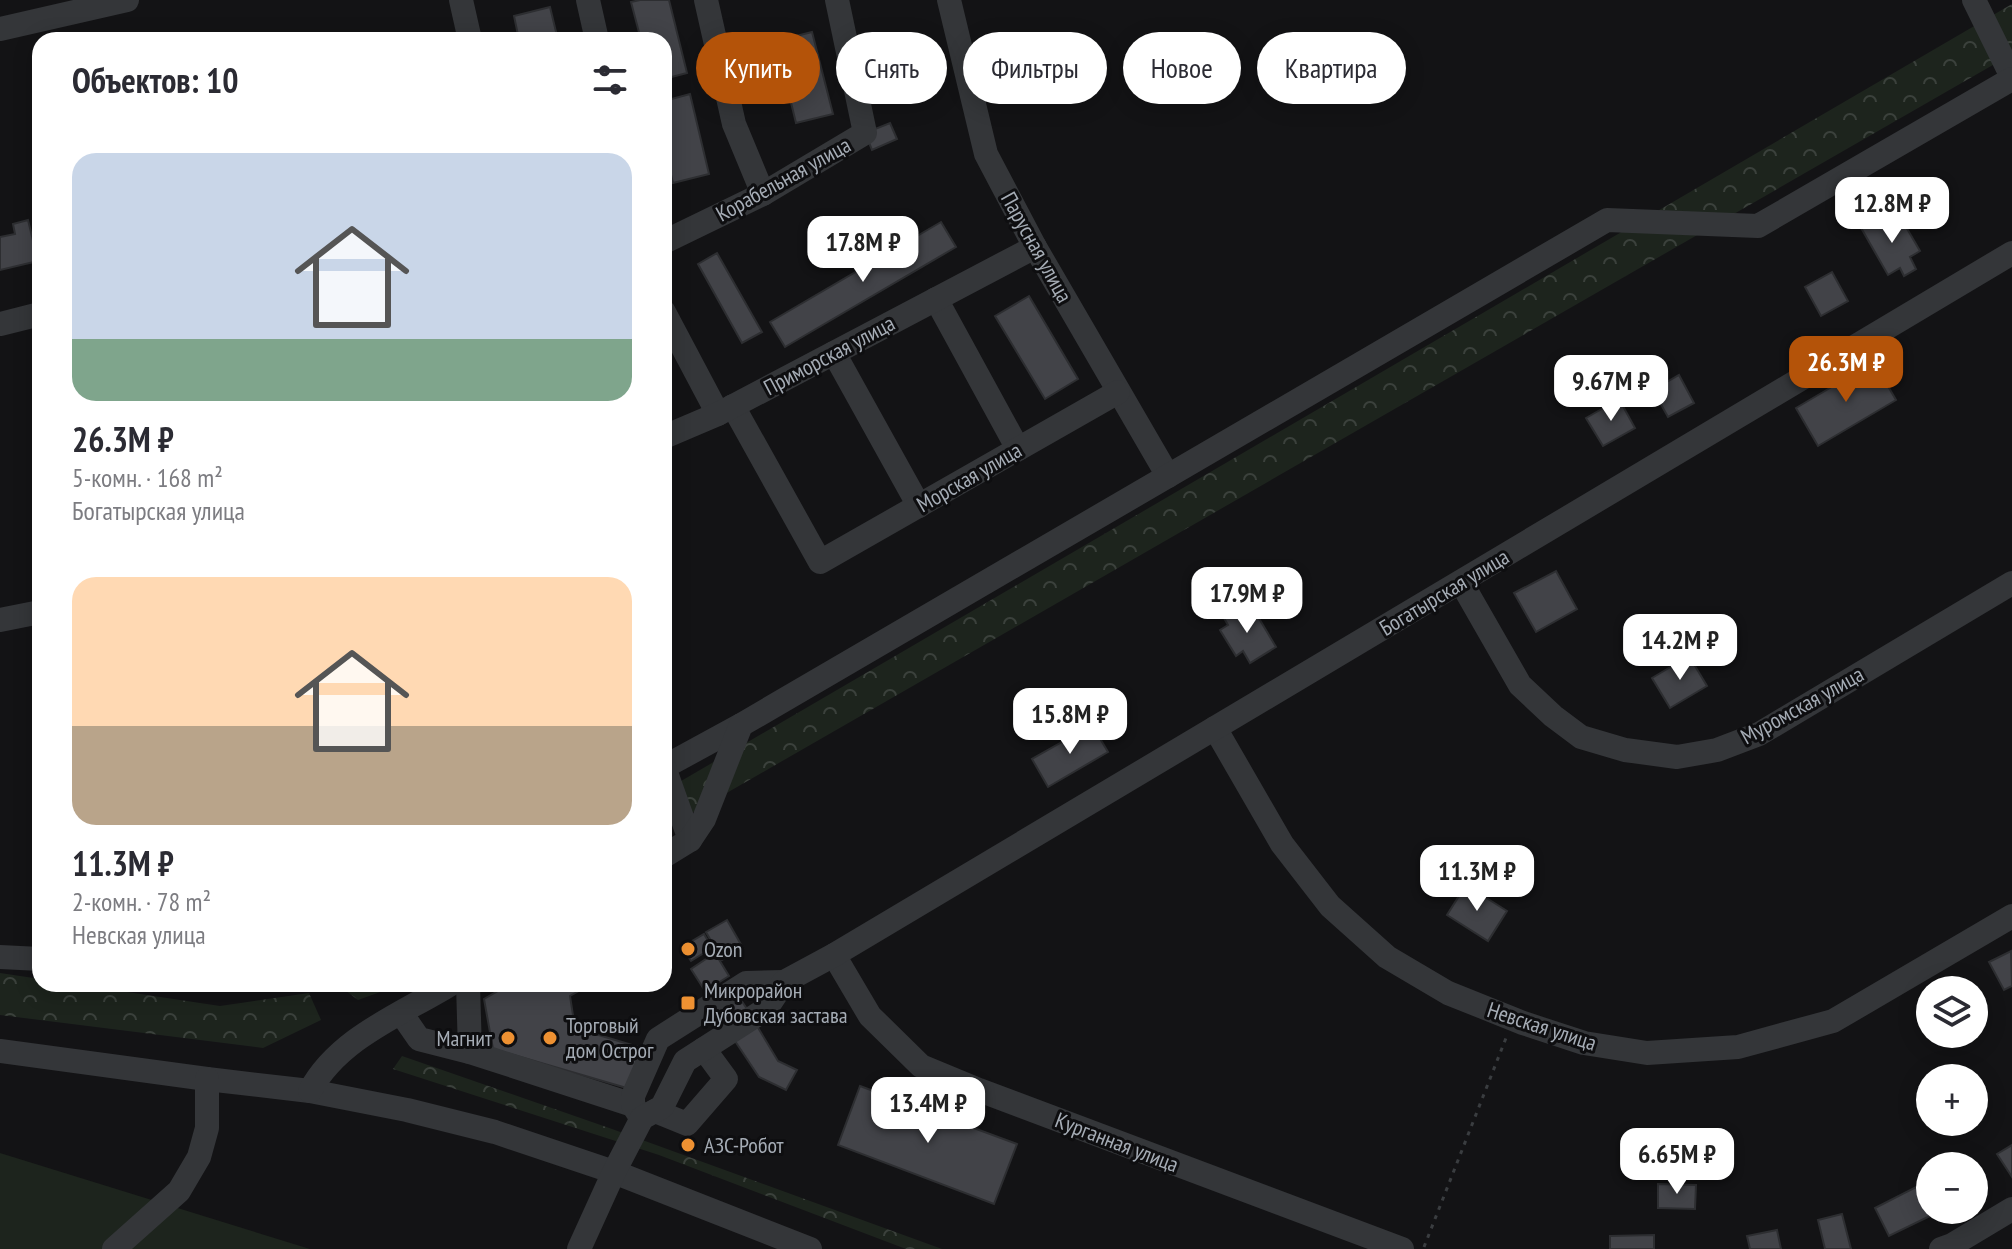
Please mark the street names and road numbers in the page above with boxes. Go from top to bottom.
street label: Корабельная улица [711,130,855,228]
street label: Парусная улица [995,187,1079,307]
street label: Приморская улица [759,309,899,401]
street label: Морская улица [912,436,1026,518]
street label: Богатырская улица [1374,542,1514,642]
street label: Муромская улица [1736,660,1868,750]
street label: Невская улица [1484,995,1600,1057]
street label: Курганная улица [1051,1106,1183,1178]

